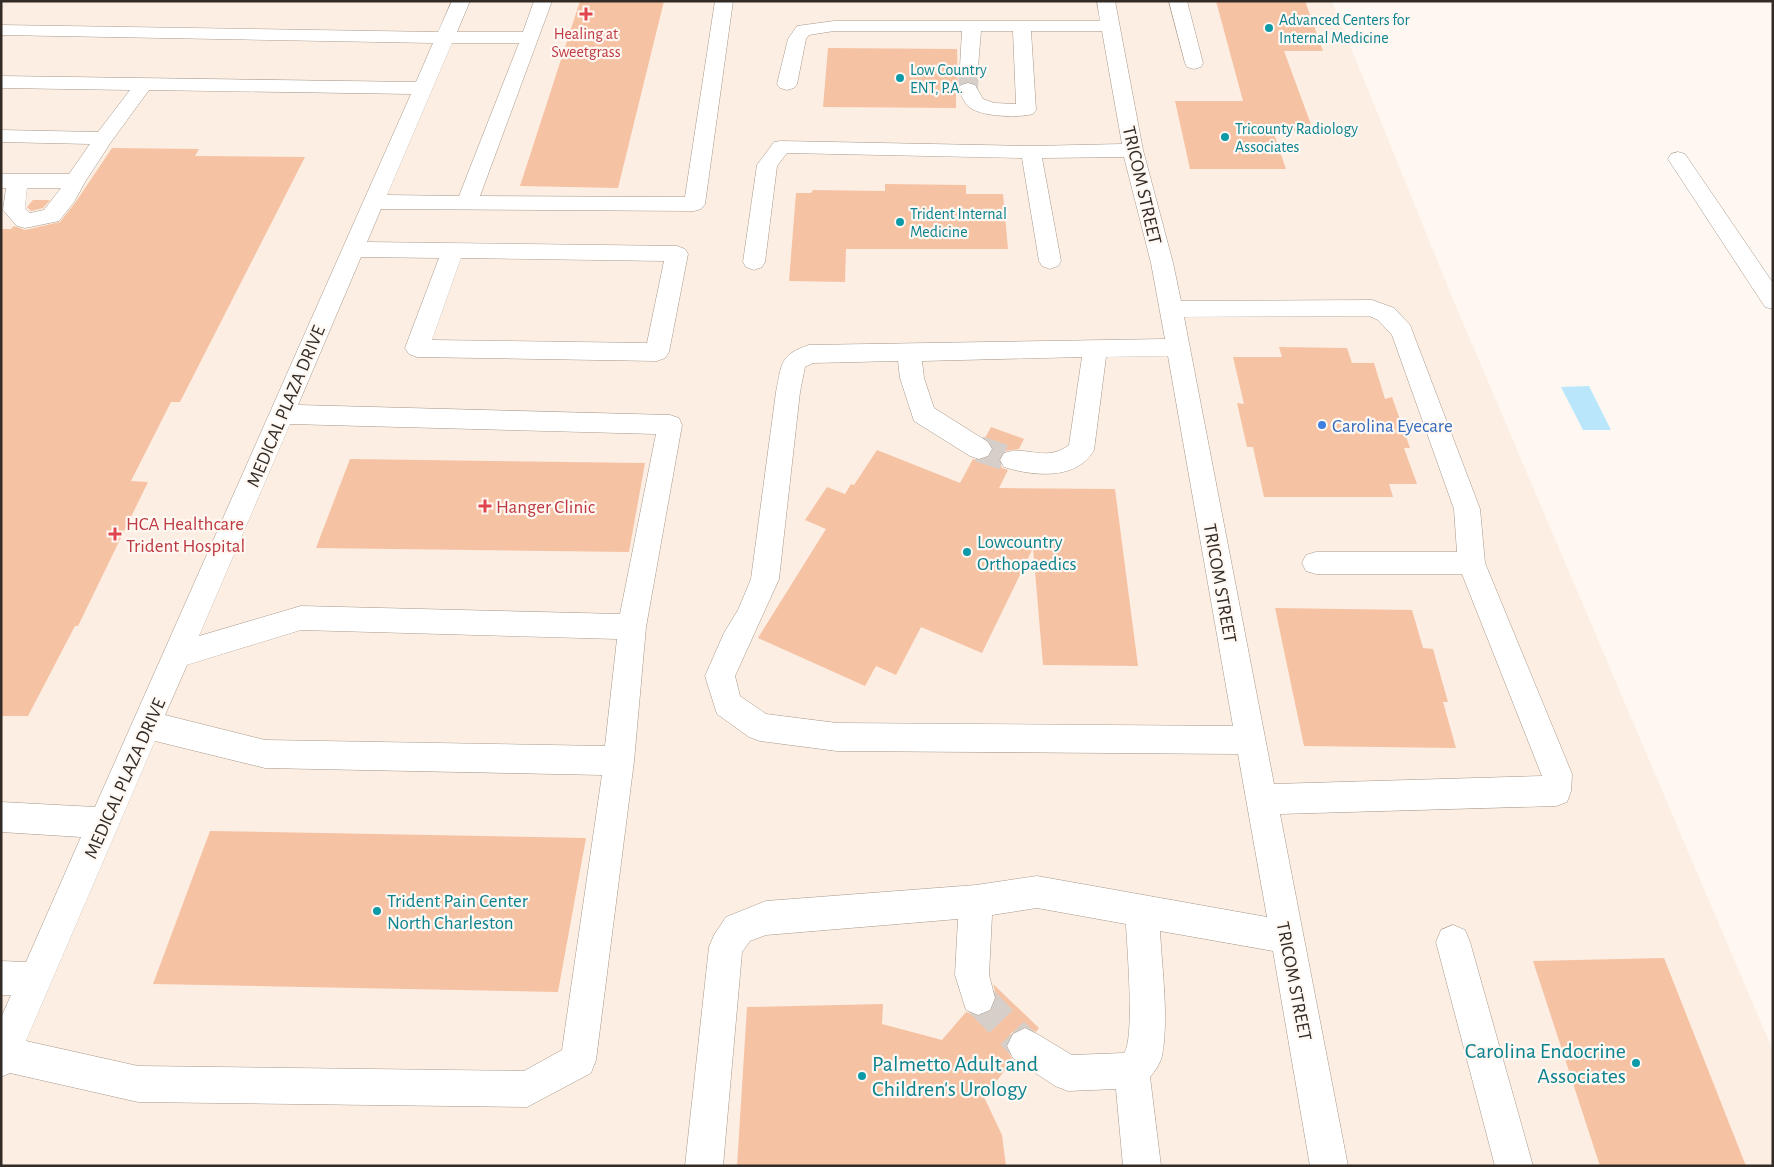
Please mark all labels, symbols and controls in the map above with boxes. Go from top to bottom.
marker: Healing at Sweetgrass [579,7,593,21]
place label: Advanced Centers for Internal Medicine [1279,12,1411,46]
marker: Advanced Centers for Internal Medicine [1263,22,1275,34]
place label: Healing at Sweetgrass [551,26,621,60]
place label: Low Country ENT, P.A. [910,62,987,96]
marker: Low Country ENT, P.A. [894,72,906,84]
place label: Tricounty Radiology Associates [1235,121,1358,155]
street label: TRICOM STREET [1119,124,1164,246]
marker: Tricounty Radiology Associates [1219,131,1231,143]
place label: Trident Internal Medicine [910,206,1007,240]
marker: Trident Internal Medicine [894,216,906,228]
street label: MEDICAL PLAZA DRIVE [244,323,329,490]
place label: Carolina Eyecare [1332,417,1453,436]
marker: Carolina Eyecare [1316,419,1328,431]
place label: Hanger Clinic [496,498,595,517]
marker: Hanger Clinic [478,499,492,513]
place label: HCA Healthcare Trident Hospital [126,515,245,556]
street label: TRICOM STREET [1200,522,1239,644]
marker: HCA Healthcare Trident Hospital [108,527,122,541]
place label: Lowcountry Orthopaedics [977,533,1076,574]
marker: Lowcountry Orthopaedics [961,546,973,558]
street label: MEDICAL PLAZA DRIVE [81,696,169,862]
place label: Trident Pain Center North Charleston [387,892,528,933]
marker: Trident Pain Center North Charleston [371,905,383,917]
street label: TRICOM STREET [1273,920,1314,1042]
place label: Carolina Endocrine Associates [1465,1040,1626,1087]
place label: Palmetto Adult and Children's Urology [872,1053,1038,1100]
marker: Carolina Endocrine Associates [1630,1057,1642,1069]
marker: Palmetto Adult and Children's Urology [856,1070,868,1082]

